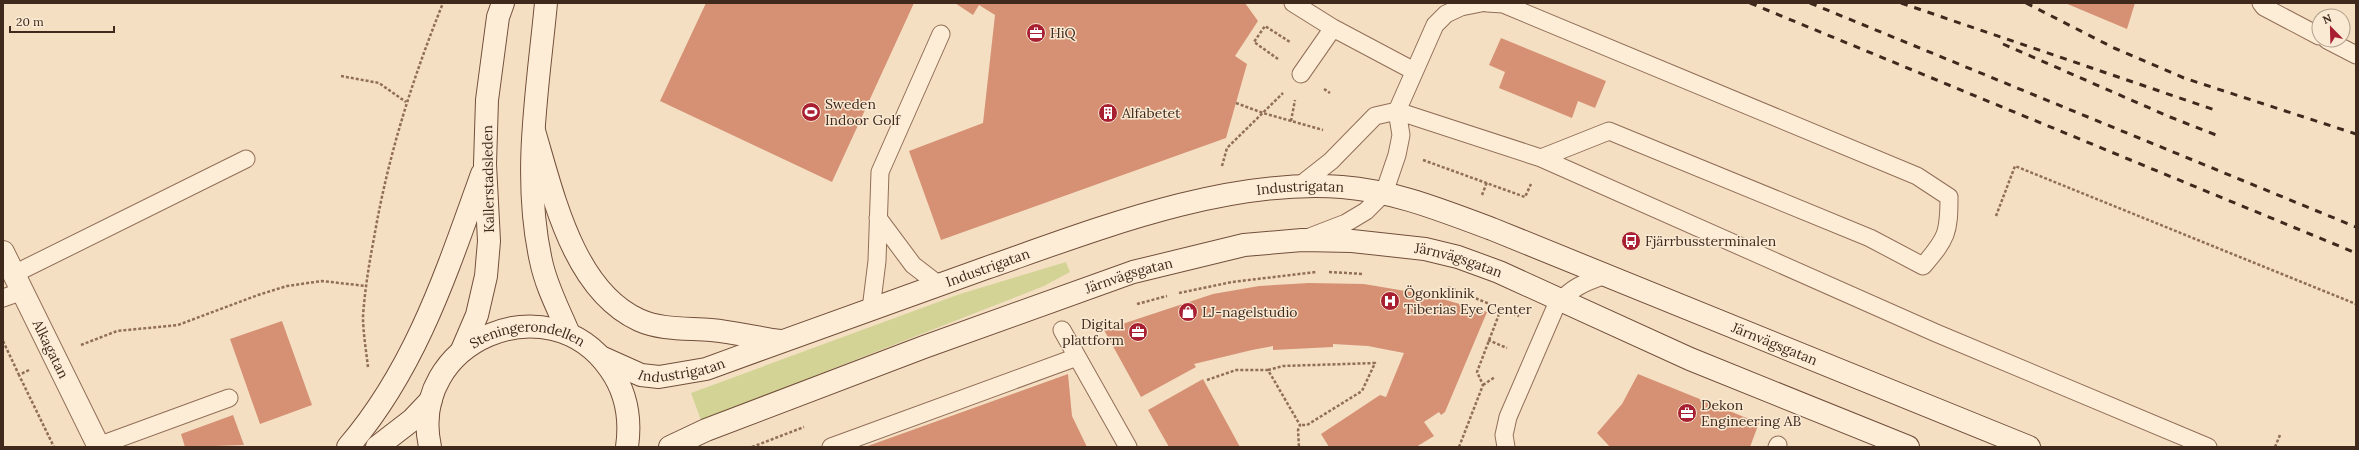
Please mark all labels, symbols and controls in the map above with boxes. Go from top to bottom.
scale bar [10,8,114,34]
north arrow [2311,8,2351,48]
text: N [2320,10,2334,27]
text: 20 m [16,14,44,29]
office icon: HiQ [1025,22,1047,44]
place label: HiQ [1050,24,1076,42]
place label: Sweden Indoor Golf [825,95,901,129]
sports icon: Sweden Indoor Golf [800,101,822,123]
building icon: Alfabetet [1097,102,1119,124]
place label: Alfabetet [1121,104,1181,122]
street label: Kallerstadsleden [478,124,498,233]
street label: Industrigatan [1255,177,1345,199]
bus stop icon: Fjärrbussterminalen [1620,230,1642,252]
place label: Fjärrbussterminalen [1645,232,1777,250]
street label: Järnvägsgatan [1413,239,1505,282]
street label: Industrigatan [943,244,1033,291]
street label: Järnvägsgatan [1081,254,1175,298]
place label: Ögonklinik Tiberias Eye Center [1404,284,1532,318]
hospital icon: Ögonklinik Tiberias Eye Center [1379,290,1401,312]
shop icon: LJ-nagelstudio [1177,301,1199,323]
place label: LJ-nagelstudio [1202,303,1298,321]
place label: Digital plattform [1062,315,1124,349]
street label: Alkagatan [28,316,73,382]
text: Steningerondellen [466,317,589,352]
street label: Järnvägsgatan [1728,318,1820,369]
office icon: Digital plattform [1127,321,1149,343]
street label: Steningerondellen [468,339,588,355]
street label: Industrigatan [635,354,728,386]
place label: Dekon Engineering AB [1701,396,1802,430]
office icon: Dekon Engineering AB [1676,402,1698,424]

